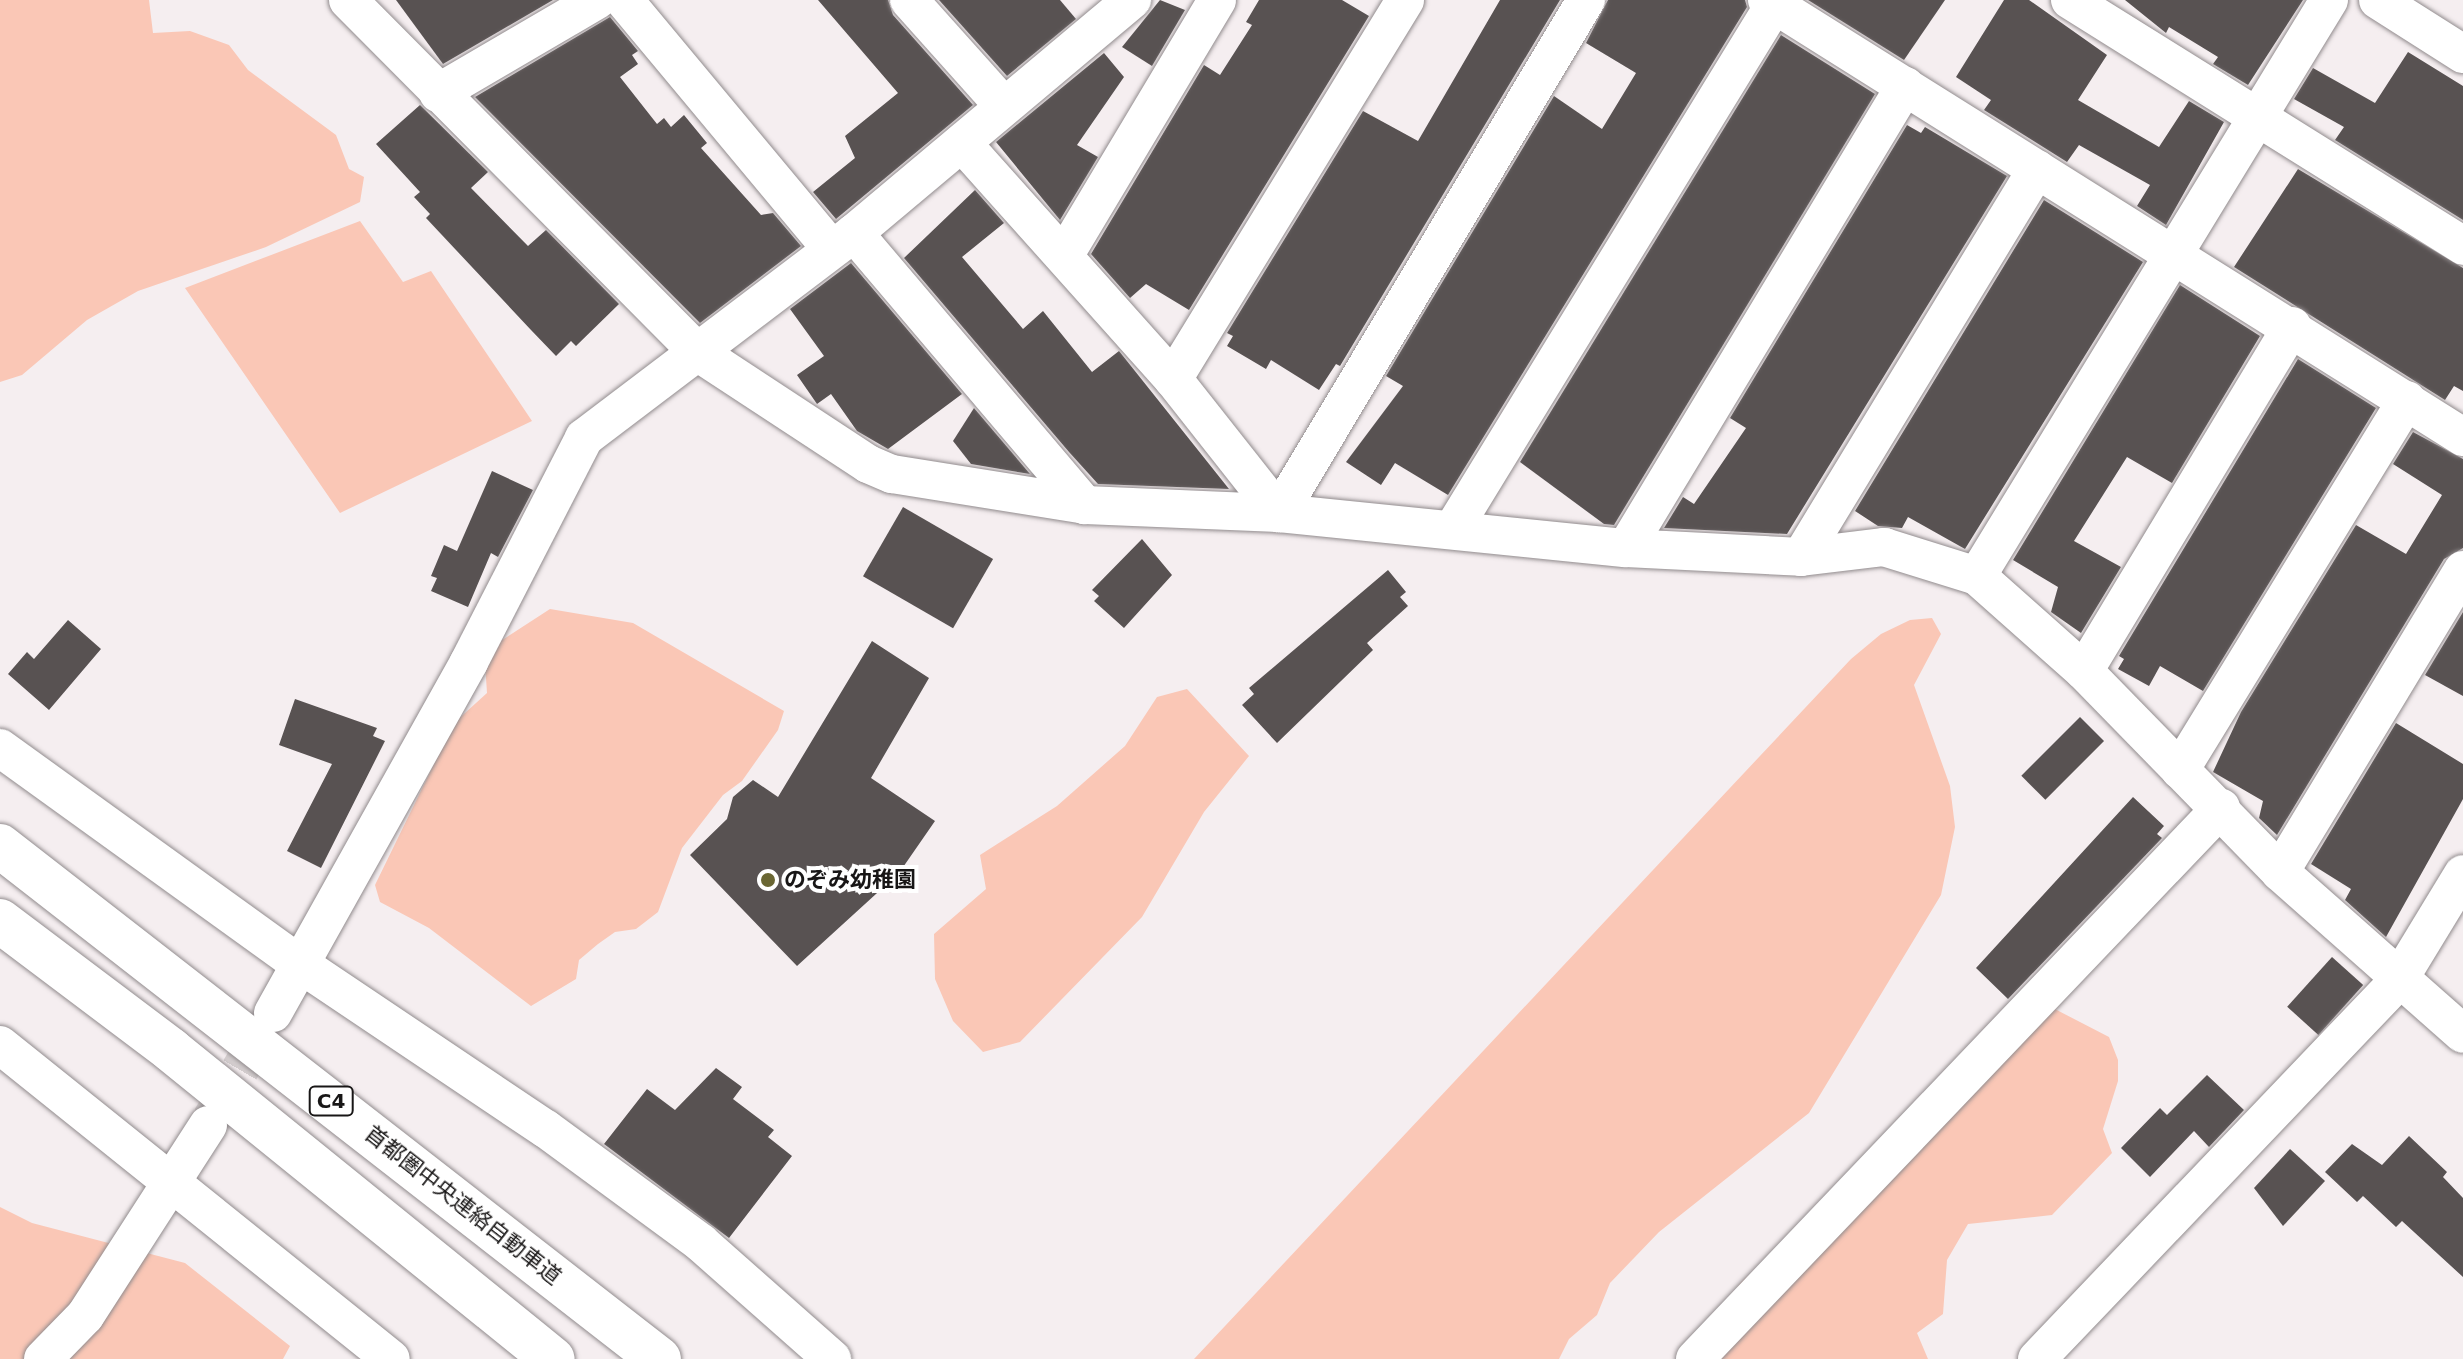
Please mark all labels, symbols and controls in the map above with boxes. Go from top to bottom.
place label: のぞみ幼稚園 [784,867,916,893]
marker: のぞみ幼稚園 [759,871,777,889]
road number: C4 [307,1085,355,1117]
street label: 首都圏中央連絡自動車道 [360,1120,566,1290]

